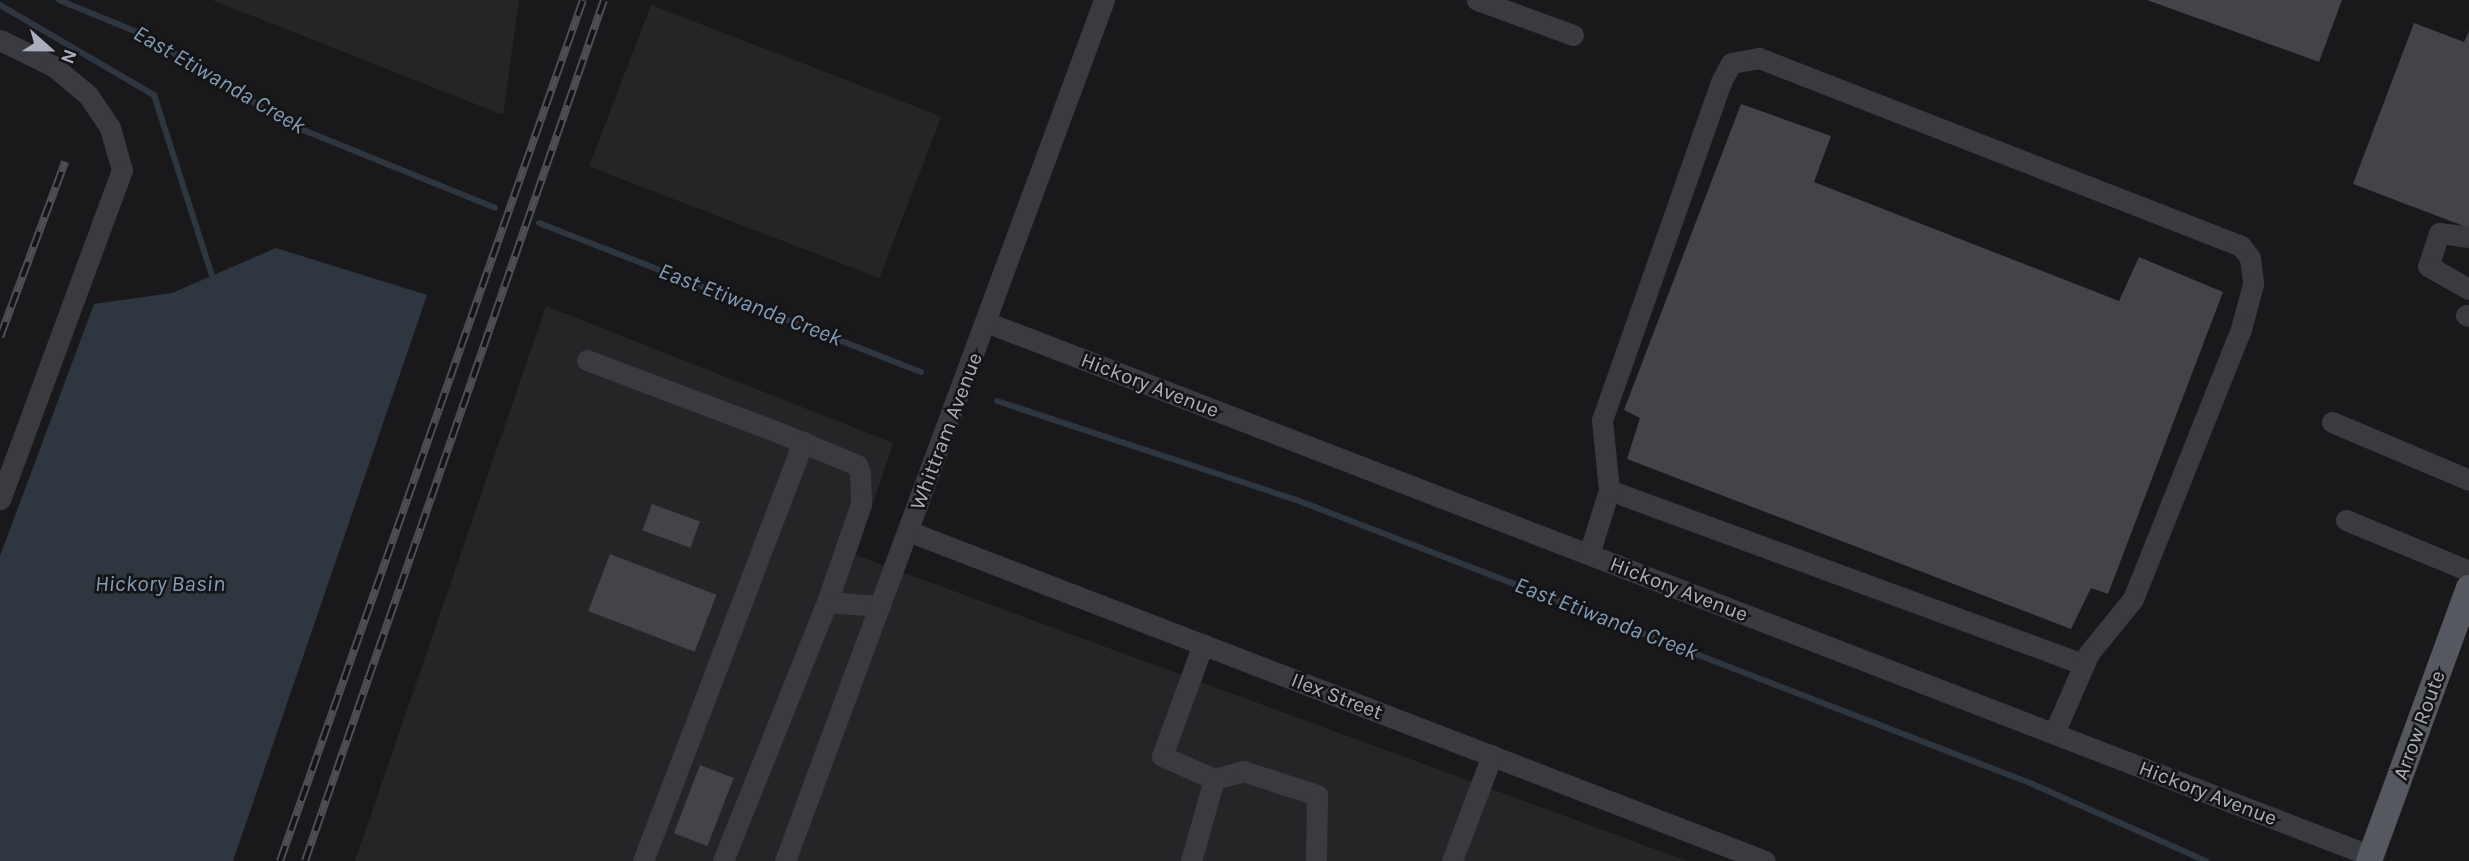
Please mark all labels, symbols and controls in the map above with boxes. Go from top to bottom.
north arrow [14,14,84,84]
water label: East Etiwanda Creek [128,20,310,140]
text: N [56,46,81,67]
water label: East Etiwanda Creek [655,257,845,353]
street label: Hickory Avenue [1077,347,1223,423]
street label: Whittram Avenue [904,349,988,513]
street label: Hickory Avenue [1606,551,1752,627]
water label: Hickory Basin [95,570,225,598]
water label: East Etiwanda Creek [1511,571,1701,667]
street label: Ilex Street [1288,667,1386,725]
street label: Arrow Route [2388,667,2450,783]
street label: Hickory Avenue [2135,755,2281,831]

